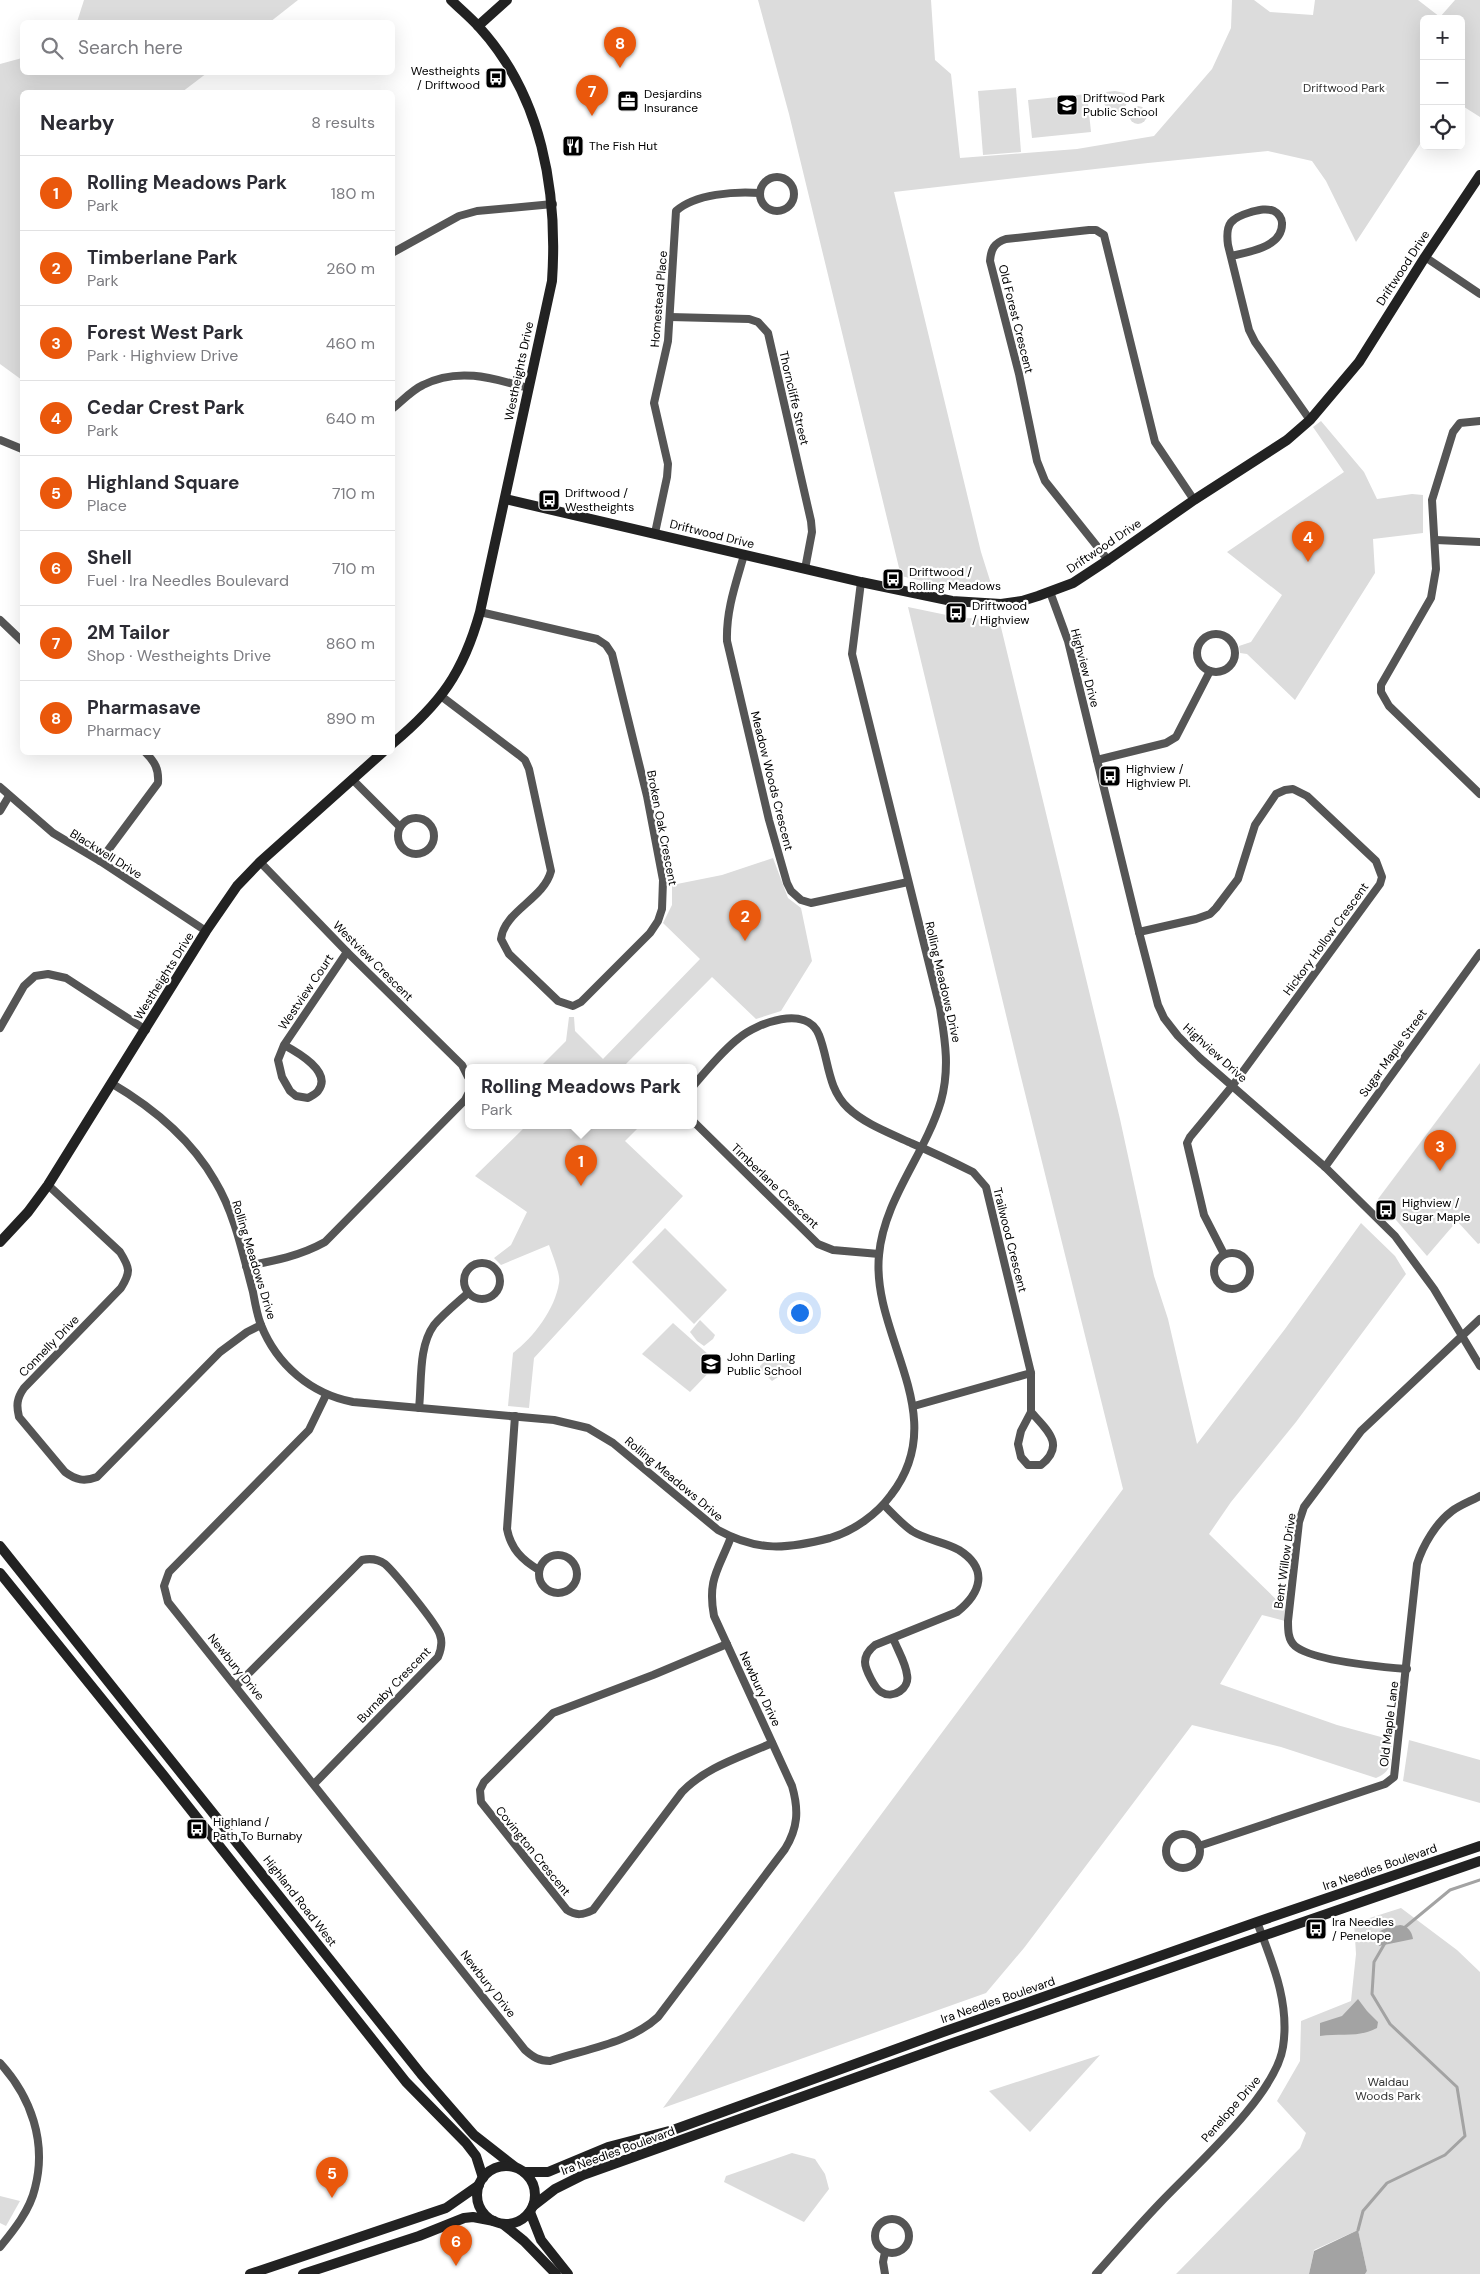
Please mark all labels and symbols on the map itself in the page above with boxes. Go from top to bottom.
pin: 8 [604,27,636,68]
place label: Westheights / Driftwood [411,63,480,93]
bus stop icon: Westheights / Driftwood [484,66,508,90]
pin: 7 [576,75,608,116]
park label: Driftwood Park [1303,80,1385,96]
place label: Desjardins Insurance [644,86,702,116]
office icon: Desjardins Insurance [616,89,640,113]
place label: Driftwood Park Public School [1083,90,1165,120]
school or university icon: Driftwood Park Public School [1055,93,1079,117]
restaurant icon: The Fish Hut [561,134,585,158]
place label: The Fish Hut [589,138,658,154]
street label: Driftwood Drive [1373,227,1433,309]
street label: Homestead Place [647,250,671,348]
street label: Old Forest Crescent [995,263,1037,375]
street label: Westheights Drive [501,320,537,422]
street label: Thorncliffe Street [775,349,813,447]
place label: Driftwood / Westheights [565,485,634,515]
bus stop icon: Driftwood / Westheights [537,488,561,512]
street label: Driftwood Drive [1064,515,1145,577]
street label: Driftwood Drive [668,516,756,552]
pin: 4 [1292,521,1324,562]
place label: Driftwood / Rolling Meadows [909,564,1001,594]
bus stop icon: Driftwood / Rolling Meadows [881,567,905,591]
place label: Driftwood / Highview [972,598,1029,628]
bus stop icon: Driftwood / Highview [944,601,968,625]
street label: Highview Drive [1067,627,1103,709]
street label: Meadow Woods Crescent [747,710,797,853]
place label: Highview / Highview Pl. [1126,761,1191,791]
bus stop icon: Highview / Highview Pl. [1098,764,1122,788]
street label: Broken Oak Crescent [643,769,681,887]
street label: Blackwell Drive [67,825,145,883]
street label: Hickory Hollow Crescent [1280,879,1373,999]
pin: 2 [729,900,761,941]
street label: Westview Crescent [329,917,417,1005]
street label: Rolling Meadows Drive [921,920,965,1044]
street label: Westheights Drive [131,929,198,1023]
street label: Westview Court [275,951,337,1033]
street label: Sugar Maple Street [1356,1005,1431,1100]
street label: Highview Drive [1180,1020,1251,1086]
pin: 3 [1424,1130,1456,1171]
street label: Timberlane Crescent [728,1140,823,1232]
pin: 1 [565,1145,597,1186]
street label: Trailwood Crescent [989,1186,1031,1294]
place label: Highview / Sugar Maple [1402,1195,1471,1225]
bus stop icon: Highview / Sugar Maple [1374,1198,1398,1222]
street label: Rolling Meadows Drive [228,1199,280,1322]
your location [787,1300,813,1326]
street label: Connelly Drive [15,1312,83,1380]
place label: John Darling Public School [727,1349,802,1379]
school or university icon: John Darling Public School [699,1352,723,1376]
street label: Rolling Meadows Drive [622,1433,727,1525]
street label: Bent Willow Drive [1270,1512,1300,1610]
street label: Newbury Drive [204,1630,268,1704]
street label: Burnaby Crescent [354,1643,435,1726]
street label: Newbury Drive [736,1649,784,1729]
street label: Old Maple Lane [1376,1680,1402,1768]
street label: Covington Crescent [492,1803,574,1899]
place label: Highland / Path To Burnaby [213,1814,303,1844]
bus stop icon: Highland / Path To Burnaby [185,1817,209,1841]
street label: Ira Needles Boulevard [1321,1840,1439,1894]
street label: Highland Road West [260,1852,341,1950]
place label: Ira Needles / Penelope [1332,1914,1394,1944]
bus stop icon: Ira Needles / Penelope [1304,1917,1328,1941]
street label: Newbury Drive [457,1947,519,2021]
street label: Ira Needles Boulevard [939,1973,1057,2027]
street label: Penelope Drive [1198,2072,1264,2146]
park label: Waldau Woods Park [1355,2074,1421,2104]
street label: Ira Needles Boulevard [559,2123,677,2179]
pin: 5 [316,2157,348,2198]
pin: 6 [440,2225,472,2266]

